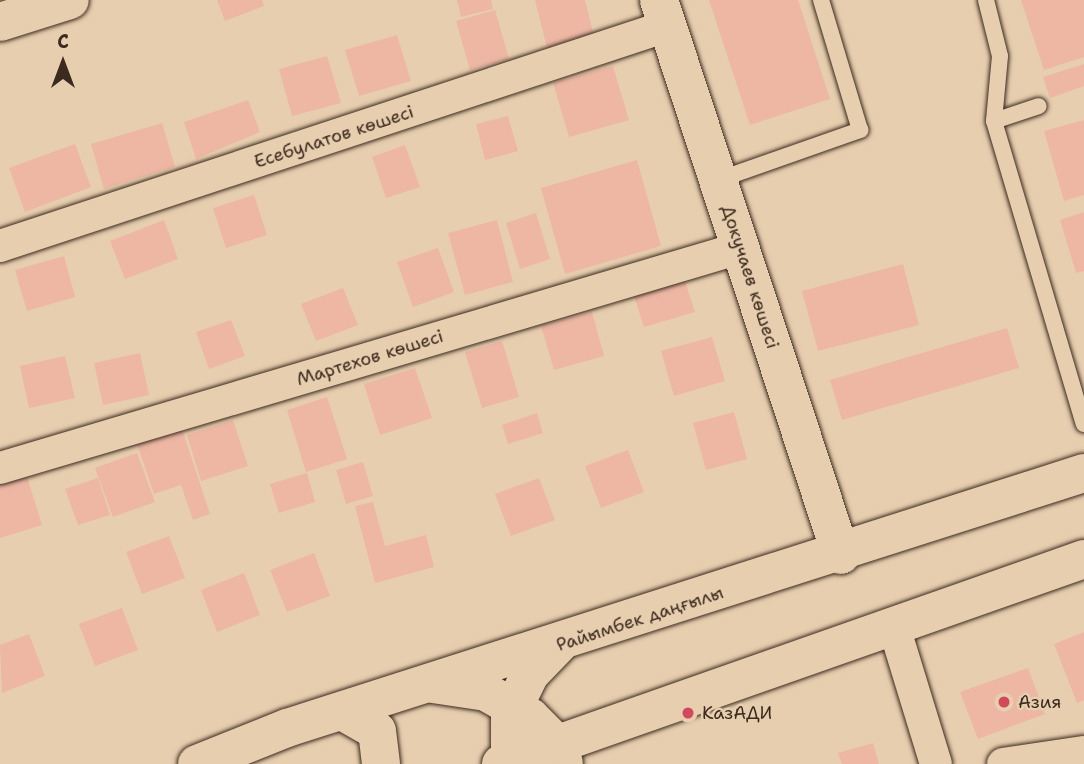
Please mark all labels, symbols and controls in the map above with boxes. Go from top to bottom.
north arrow [28,28,98,98]
text: С [57,29,69,54]
street label: Есебулатов көшесі [252,101,416,173]
street label: Докучаев көшесі [717,202,783,352]
street label: Мартехов көшесі [294,325,446,391]
street label: Райымбек даңғылы [554,582,726,656]
place label: Азия [1018,691,1061,713]
marker: Азия [996,694,1012,710]
place label: КазАДИ [702,702,772,724]
marker: КазАДИ [680,705,696,721]

